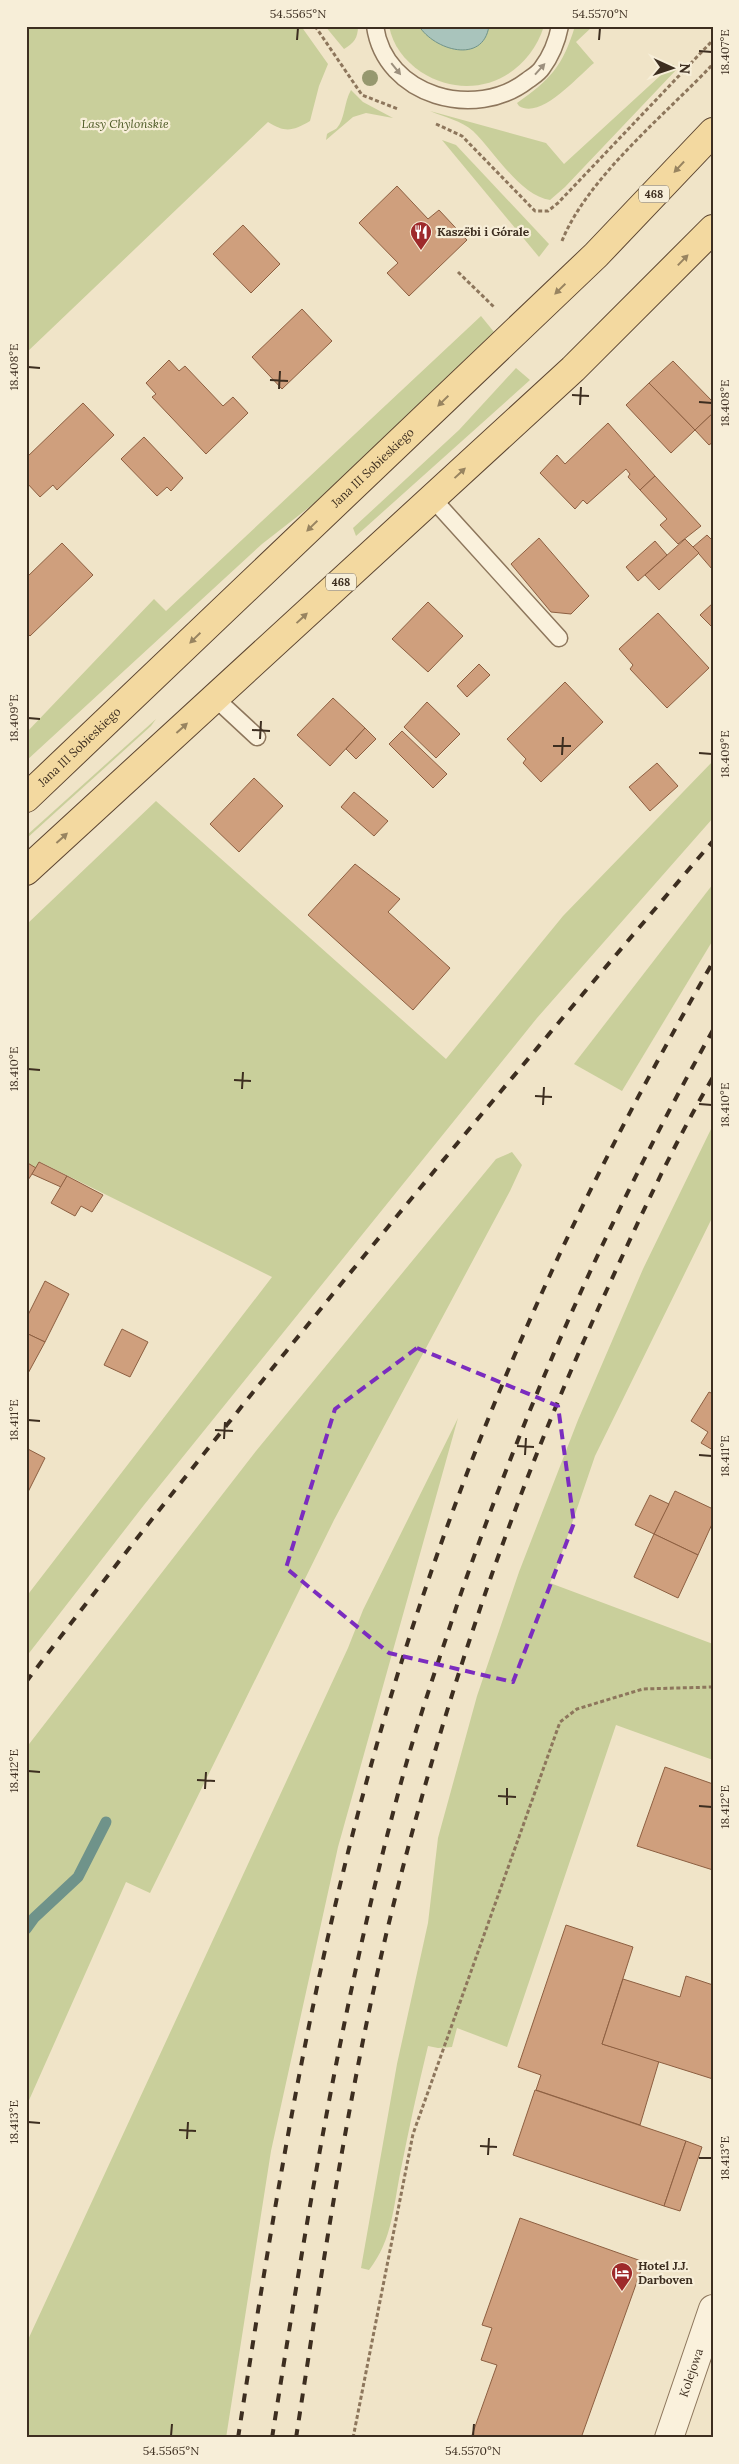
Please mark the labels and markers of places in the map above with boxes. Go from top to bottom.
restaurant icon: Kaszëbi i Górale [409,220,433,251]
place label: Kaszëbi i Górale [437,224,530,239]
place label: Hotel J.J. Darboven [638,2258,693,2287]
hotel icon: Hotel J.J. Darboven [610,2261,634,2292]

